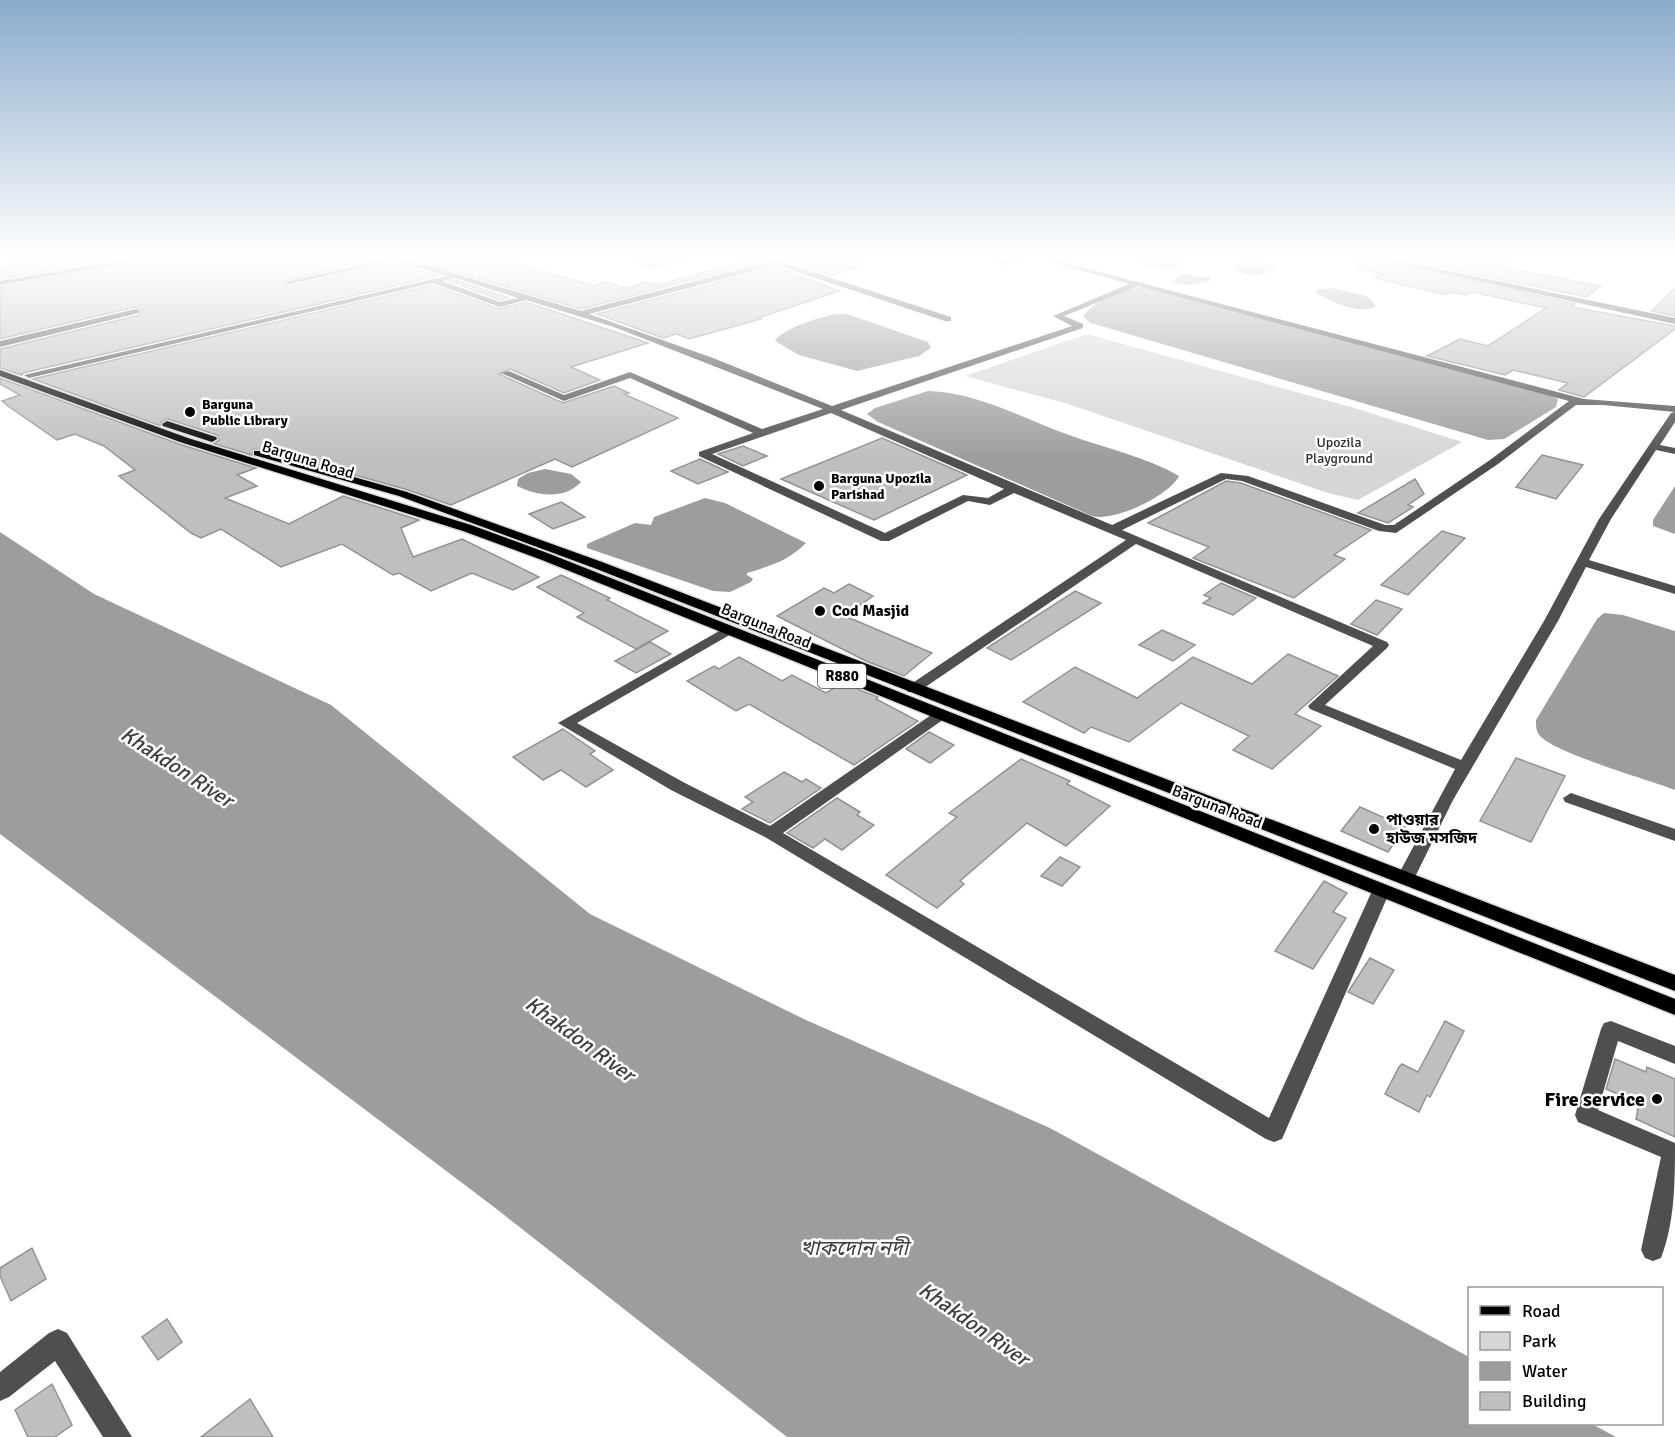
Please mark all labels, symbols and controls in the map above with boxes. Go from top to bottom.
place label: Barguna Public Library [202,396,288,429]
marker: Barguna Public Library [183,405,197,419]
park label: Upozila Playground [1305,434,1373,467]
street label: Barguna Road [259,436,357,484]
place label: Barguna Upozila Parishad [831,470,932,503]
marker: Barguna Upozila Parishad [812,479,826,493]
street label: Barguna Road [718,599,814,653]
place label: Cod Masjid [832,601,909,621]
marker: Cod Masjid [813,604,827,618]
road number: R880 [818,664,866,688]
water label: Khakdon River [116,721,241,815]
street label: Barguna Road [1169,781,1265,833]
place label: পাওয়ার হাউজ মসজিদ [1385,810,1478,848]
marker: পাওয়ার হাউজ মসজিদ [1367,822,1381,836]
water label: Khakdon River [520,991,642,1089]
place label: Fire service [1544,1087,1645,1112]
marker: Fire service [1650,1092,1664,1106]
water label: খাকদোন নদী [800,1235,913,1261]
water label: Khakdon River [914,1276,1037,1373]
legend [1468,1287,1663,1425]
text: Road [1522,1300,1561,1322]
text: Park [1522,1330,1557,1352]
text: Water [1522,1360,1568,1382]
text: Building [1522,1390,1586,1412]

